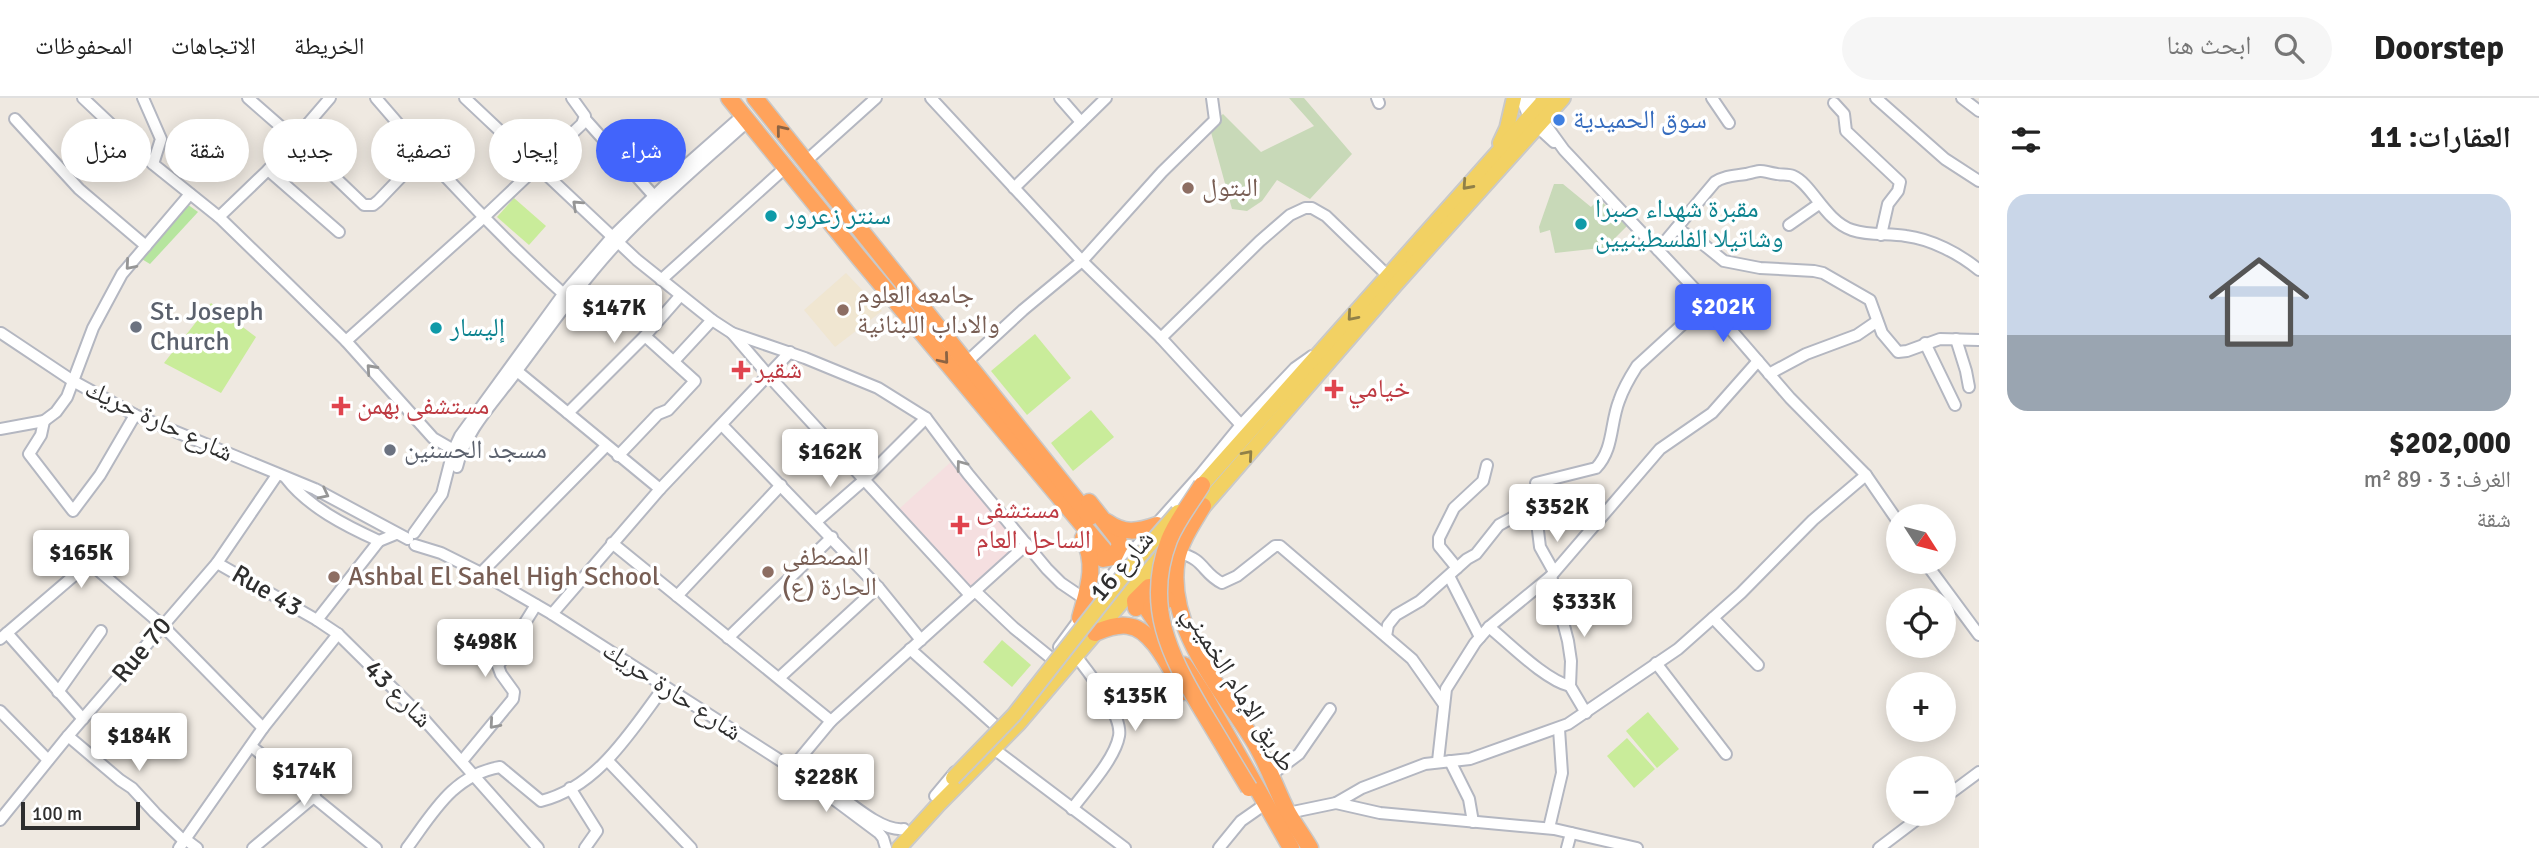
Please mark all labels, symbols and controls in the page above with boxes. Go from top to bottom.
search box [1842,17,2332,80]
text: Doorstep [2374,28,2504,69]
icon: search [2270,29,2308,67]
text: ابحث هنا [2167,30,2252,62]
text: المحفوظات [35,31,133,61]
text: الاتجاهات [171,31,256,61]
text: الخريطة [294,31,365,61]
place label: سوق الحمیدیة [1573,104,1707,136]
marker: سوق الحمیدیة [1551,112,1567,128]
chip: منزل [61,119,151,182]
chip: شقة [165,119,249,182]
chip: جديد [263,119,357,182]
chip: تصفية [371,119,475,182]
chip: إيجار [489,119,582,182]
chip: شراء [596,119,686,182]
text: العقارات: 11 [2370,119,2511,156]
icon: filters [2007,121,2045,159]
one-way arrow [776,125,789,137]
place label: البتول [1202,172,1258,204]
one-way arrow [1463,177,1476,190]
marker: البتول [1180,180,1196,196]
place label: مقبرة شهداء صبرا وشاتيلا الفلسطينيين [1595,193,1783,255]
place label: سنتر زعرور [784,200,891,232]
one-way arrow [572,201,585,213]
marker: سنتر زعرور [763,208,779,224]
marker: مقبرة شهداء صبرا وشاتيلا الفلسطينيين [1573,216,1589,232]
icon: home [2196,239,2322,365]
one-way arrow [126,256,138,269]
place label: جامعه العلوم والاداب اللبنانية [857,279,1000,341]
pin: $202K [1674,285,1772,344]
pin: $147K [565,286,663,345]
text: $202K [1691,292,1755,321]
text: $147K [582,293,646,322]
place label: St. Joseph Church [150,296,264,358]
marker: جامعه العلوم والاداب اللبنانية [835,302,851,318]
one-way arrow [1348,308,1360,321]
place label: إليسار [449,312,505,344]
marker: St. Joseph Church [128,319,144,335]
marker: إليسار [428,320,444,336]
one-way arrow [935,351,948,363]
place label: شقير [754,354,802,386]
marker: شقير [733,362,749,378]
one-way arrow [367,364,379,377]
street label: شارع حارة حريك [80,373,238,469]
place label: خيامي [1348,373,1410,409]
marker: خيامي [1326,381,1342,397]
place label: مستشفى بهمن [357,390,489,422]
marker: مستشفى بهمن [331,396,351,416]
text: $202,000 [2389,425,2511,462]
pin: $162K [781,430,879,489]
place label: مسجد الحسنين [404,434,547,466]
text: $162K [798,437,862,466]
marker: مسجد الحسنين [382,442,398,458]
one-way arrow [1240,450,1252,463]
one-way arrow [957,460,970,473]
text: الغرف: 3 · 89 m² [2364,465,2511,494]
pin: $352K [1508,484,1606,544]
one-way arrow [317,485,329,499]
text: $352K [1525,492,1589,521]
place label: مستشفى الساحل العام [976,494,1091,557]
north arrow [1886,504,1956,574]
map controls [1886,504,1956,826]
text: شقة [2477,505,2511,534]
marker: مستشفى الساحل العام [950,515,970,535]
street label: شارع 16 [1083,524,1161,608]
pin: $165K [32,531,130,590]
text: $165K [49,538,113,567]
place label: المصطفى الحارة (ع) [782,541,877,603]
street label: Rue 43 [226,558,308,624]
place label: Ashbal El Sahel High School [348,561,660,593]
marker: المصطفى الحارة (ع) [760,564,776,580]
marker: Ashbal El Sahel High School [326,569,342,585]
pin: $333K [1535,580,1633,639]
text: $333K [1552,587,1616,616]
button: locate [1886,588,1956,658]
street label: طريق الإمام الخميني [1172,600,1303,780]
street label: Rue 70 [105,611,179,689]
pin: $498K [436,620,534,679]
text: $498K [453,627,517,656]
street label: شارع حارة حريك [596,634,748,748]
street label: شارع 43 [357,653,439,735]
button: + [1886,672,1956,742]
pin: $135K [1086,674,1184,733]
text: $135K [1103,681,1167,710]
pin: $184K [90,714,188,773]
one-way arrow [490,715,502,728]
text: $184K [107,721,171,750]
pin: $174K [255,748,353,808]
pin: $228K [777,754,875,814]
text: $174K [272,756,336,785]
button: − [1886,756,1956,826]
text: $228K [794,762,858,791]
scale bar [21,799,140,831]
text: 100 m [32,802,82,826]

